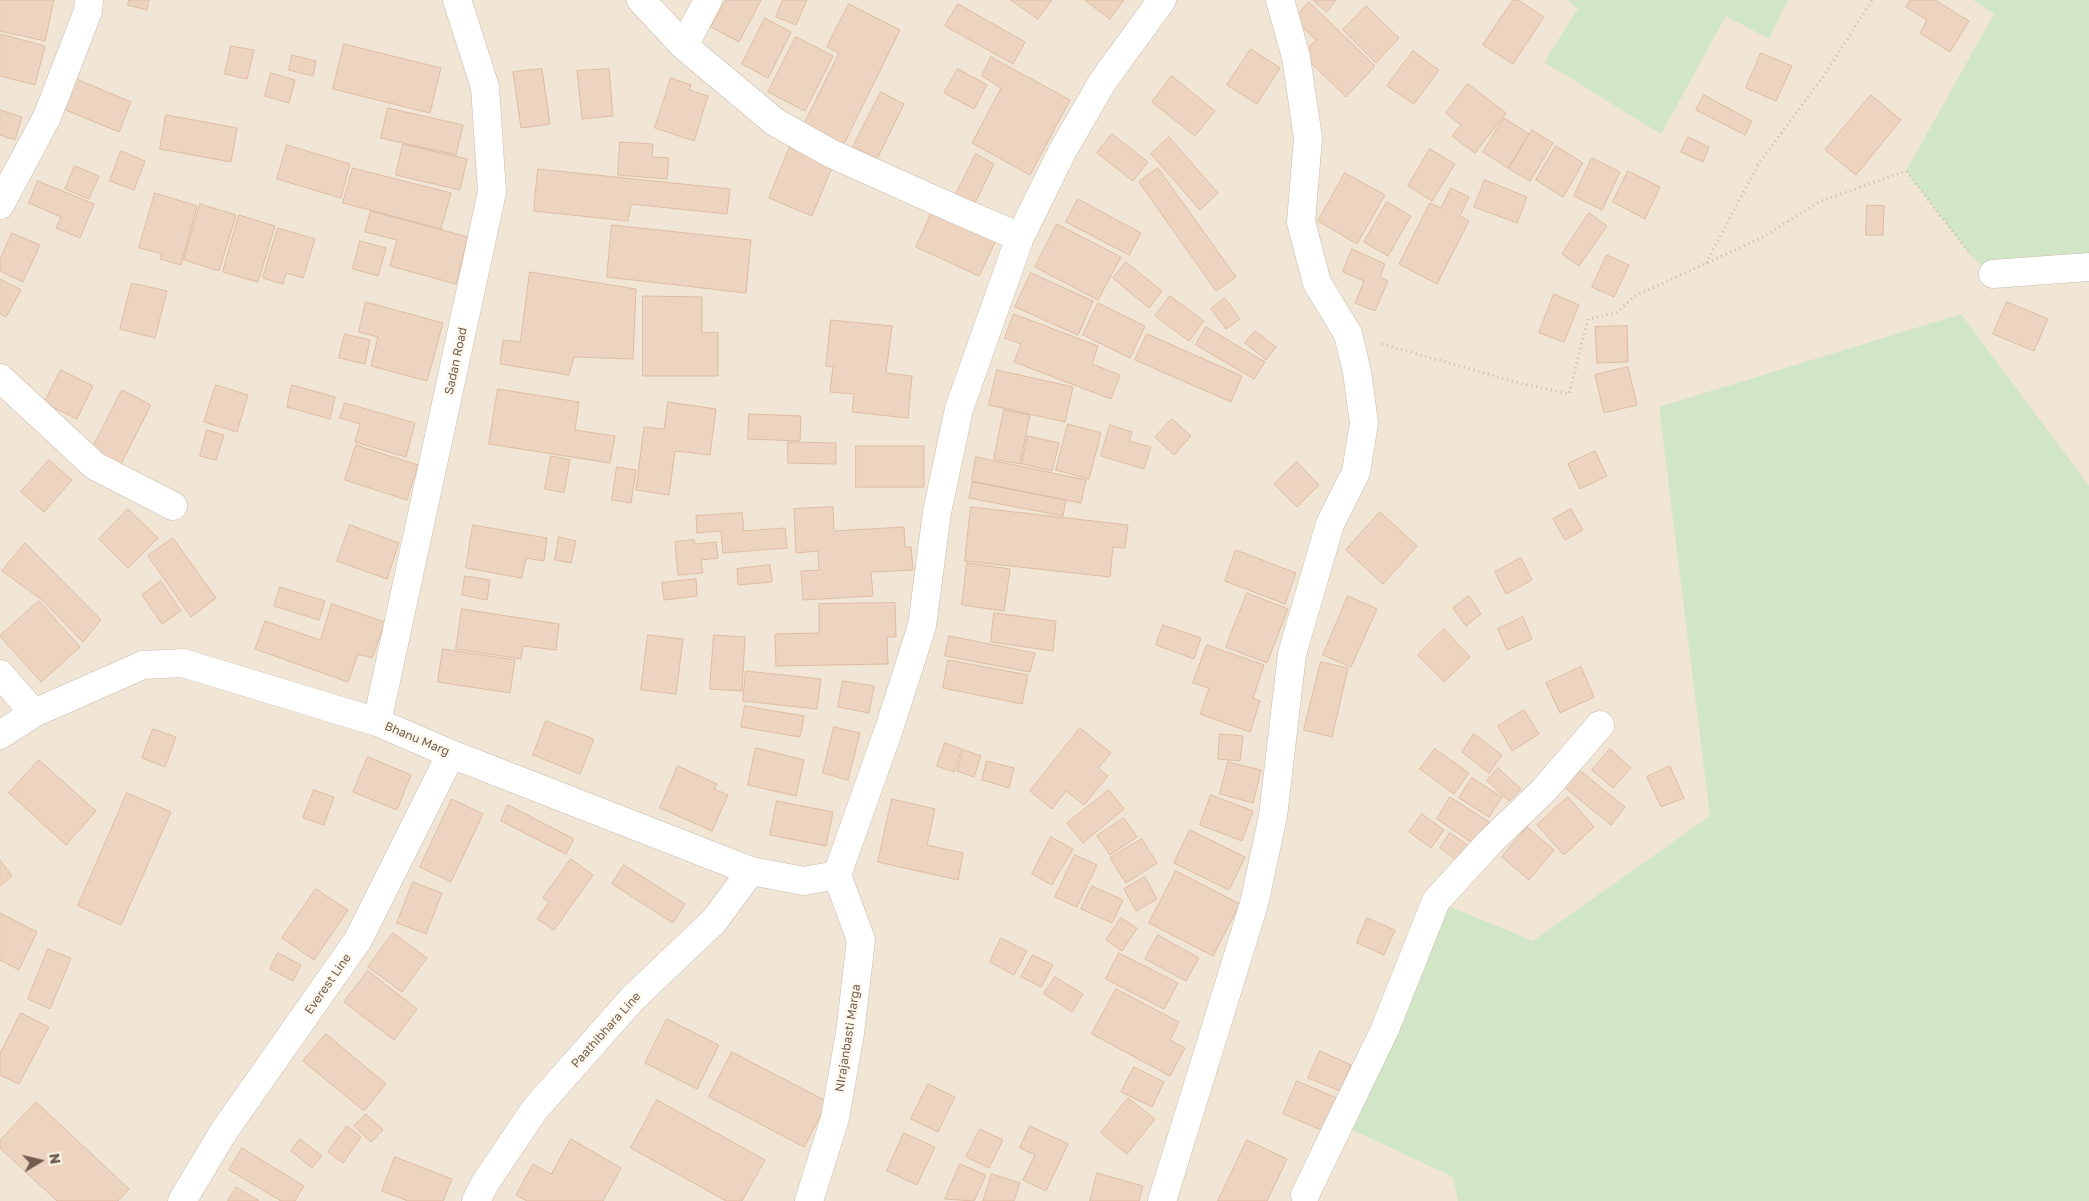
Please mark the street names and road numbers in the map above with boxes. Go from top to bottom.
street label: Sadan Road [442,326,470,396]
street label: Bhanu Marg [382,719,452,759]
street label: Everest Line [302,951,354,1017]
street label: NIrajanbasti Marga [832,983,864,1093]
street label: Paathibhara Line [568,989,644,1071]

